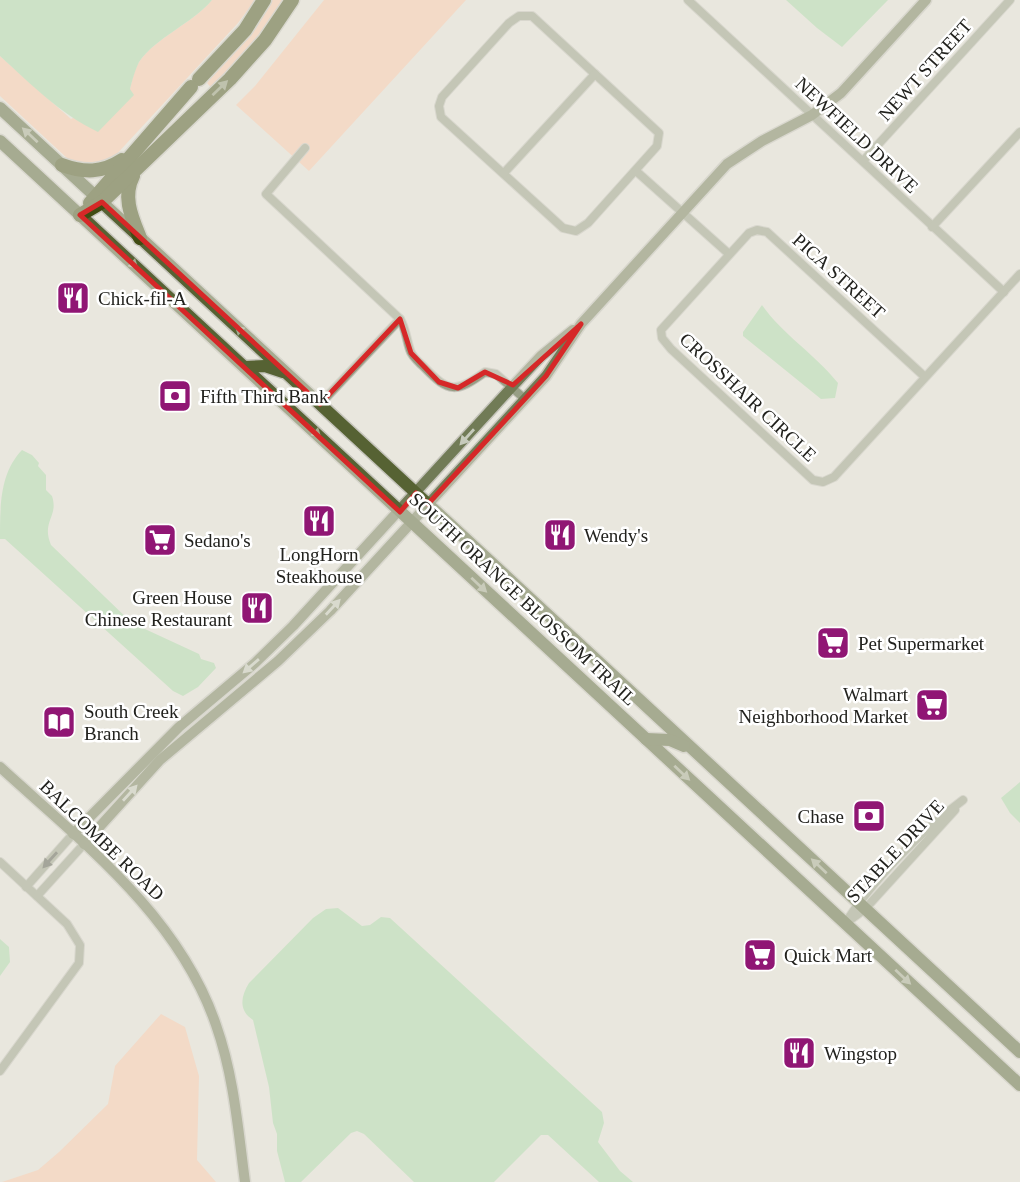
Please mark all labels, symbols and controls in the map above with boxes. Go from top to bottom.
street label: NEWT STREET [874,15,976,125]
street label: NEWFIELD DRIVE [791,73,923,197]
one-way arrow [211,81,228,97]
one-way arrow [22,128,39,144]
street label: PICA STREET [789,229,890,323]
one-way arrow [121,253,138,269]
restaurant icon: Chick-fil-A [54,279,92,317]
place label: Chick-fil-A [98,288,187,309]
one-way arrow [235,325,252,341]
street label: CROSSHAIR CIRCLE [675,328,821,466]
bank icon: Fifth Third Bank [156,377,194,415]
place label: Fifth Third Bank [200,386,329,407]
one-way arrow [304,422,321,438]
one-way arrow [459,428,475,445]
street label: SOUTH ORANGE BLOSSOM TRAIL [405,488,641,710]
restaurant icon: LongHorn Steakhouse [300,502,338,540]
restaurant icon: Wendy's [541,516,579,554]
supermarket icon: Sedano's [141,521,179,559]
place label: Wendy's [584,525,648,546]
place label: Sedano's [184,530,251,551]
place label: LongHorn Steakhouse [276,544,362,587]
one-way arrow [470,577,488,593]
place label: Green House Chinese Restaurant [85,587,233,630]
restaurant icon: Green House Chinese Restaurant [238,589,276,627]
one-way arrow [325,599,341,616]
supermarket icon: Pet Supermarket [814,624,852,662]
place label: Pet Supermarket [858,633,985,654]
one-way arrow [242,658,259,673]
place label: Walmart Neighborhood Market [739,684,909,727]
supermarket icon: Walmart Neighborhood Market [913,686,951,724]
place label: South Creek Branch [84,701,179,744]
library icon: South Creek Branch [40,703,78,741]
one-way arrow [673,765,691,781]
street label: BALCOMBE ROAD [36,775,168,905]
one-way arrow [121,785,137,802]
street label: STABLE DRIVE [842,795,948,907]
bank icon: Chase [850,797,888,835]
place label: Chase [798,806,844,827]
one-way arrow [43,852,58,869]
one-way arrow [810,858,828,874]
supermarket icon: Quick Mart [741,936,779,974]
place label: Quick Mart [784,945,873,966]
one-way arrow [894,969,911,985]
restaurant icon: Wingstop [780,1034,818,1072]
place label: Wingstop [824,1043,897,1064]

